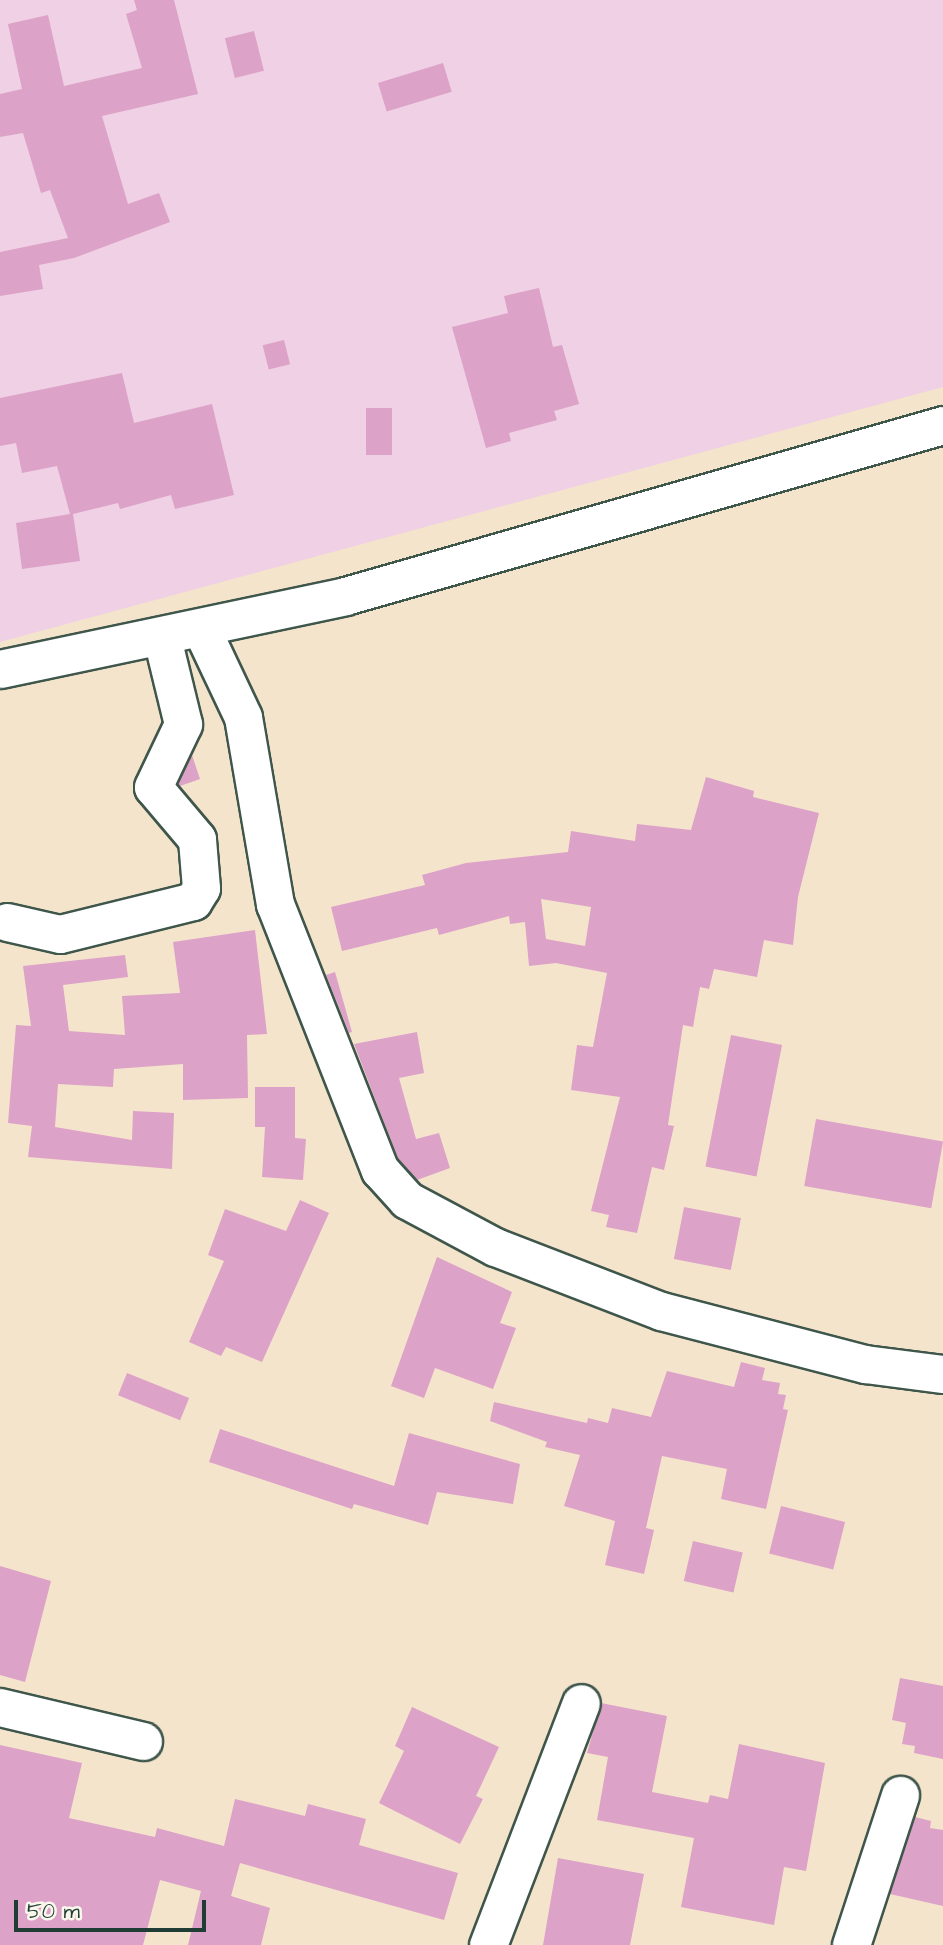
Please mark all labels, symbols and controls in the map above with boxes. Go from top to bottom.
scale bar [18,1885,210,1929]
text: 50 m [27,1897,80,1926]

